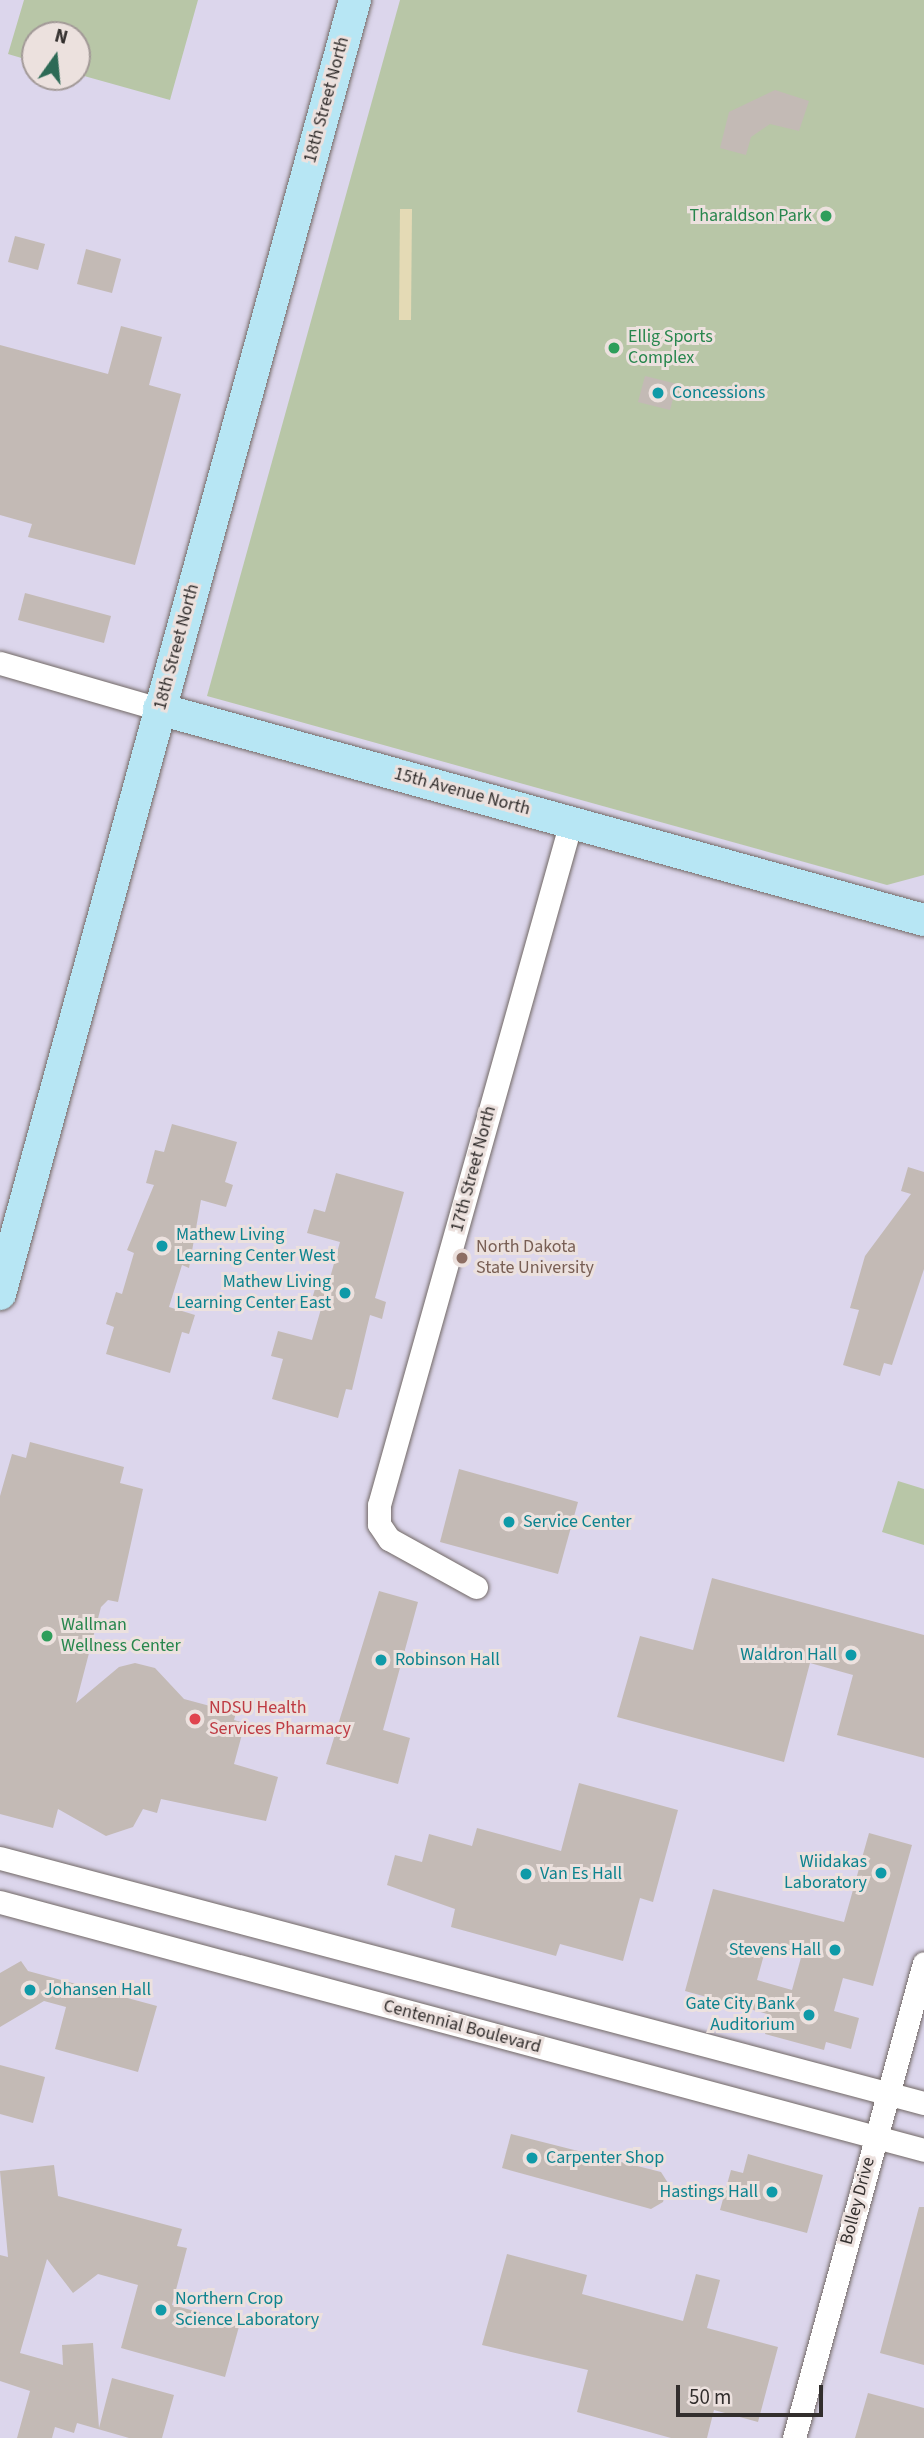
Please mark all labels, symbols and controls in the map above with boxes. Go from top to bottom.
north arrow [21,21,91,91]
text: N [51,22,71,52]
street label: 18th Street North [300,35,354,165]
place label: Tharaldson Park [690,205,812,227]
marker: Tharaldson Park [818,208,834,224]
place label: Ellig Sports Complex [628,327,713,370]
marker: Ellig Sports Complex [606,340,622,356]
place label: Concessions [672,382,765,404]
marker: Concessions [650,385,666,401]
street label: 18th Street North [150,582,204,712]
street label: 15th Avenue North [392,763,532,821]
street label: 17th Street North [447,1104,501,1234]
place label: Mathew Living Learning Center West [176,1225,335,1268]
place label: North Dakota State University [476,1237,594,1280]
marker: Mathew Living Learning Center West [154,1238,170,1254]
marker: North Dakota State University [454,1250,470,1266]
place label: Mathew Living Learning Center East [176,1272,331,1314]
marker: Mathew Living Learning Center East [337,1285,353,1301]
place label: Service Center [523,1511,631,1533]
marker: Service Center [501,1514,517,1530]
place label: Wallman Wellness Center [61,1615,181,1658]
marker: Wallman Wellness Center [39,1628,55,1644]
place label: Waldron Hall [740,1644,837,1666]
marker: Waldron Hall [843,1647,859,1663]
place label: Robinson Hall [395,1649,500,1671]
marker: Robinson Hall [373,1652,389,1668]
place label: NDSU Health Services Pharmacy [209,1698,351,1740]
marker: NDSU Health Services Pharmacy [187,1711,203,1727]
place label: Wiidakas Laboratory [784,1852,867,1895]
place label: Van Es Hall [540,1863,622,1885]
marker: Wiidakas Laboratory [873,1865,889,1881]
marker: Van Es Hall [518,1866,534,1882]
place label: Stevens Hall [729,1939,821,1961]
marker: Stevens Hall [827,1942,843,1958]
place label: Johansen Hall [44,1979,151,2001]
marker: Johansen Hall [22,1982,38,1998]
place label: Gate City Bank Auditorium [685,1994,795,2036]
street label: Centennial Boulevard [381,1996,543,2058]
marker: Gate City Bank Auditorium [801,2007,817,2023]
place label: Carpenter Shop [546,2147,664,2169]
marker: Carpenter Shop [524,2150,540,2166]
street label: Bolley Drive [836,2155,880,2247]
place label: Hastings Hall [659,2181,758,2203]
marker: Hastings Hall [764,2184,780,2200]
place label: Northern Crop Science Laboratory [175,2289,319,2332]
marker: Northern Crop Science Laboratory [153,2302,169,2318]
scale bar [679,2372,826,2416]
text: 50 m [689,2382,731,2412]

